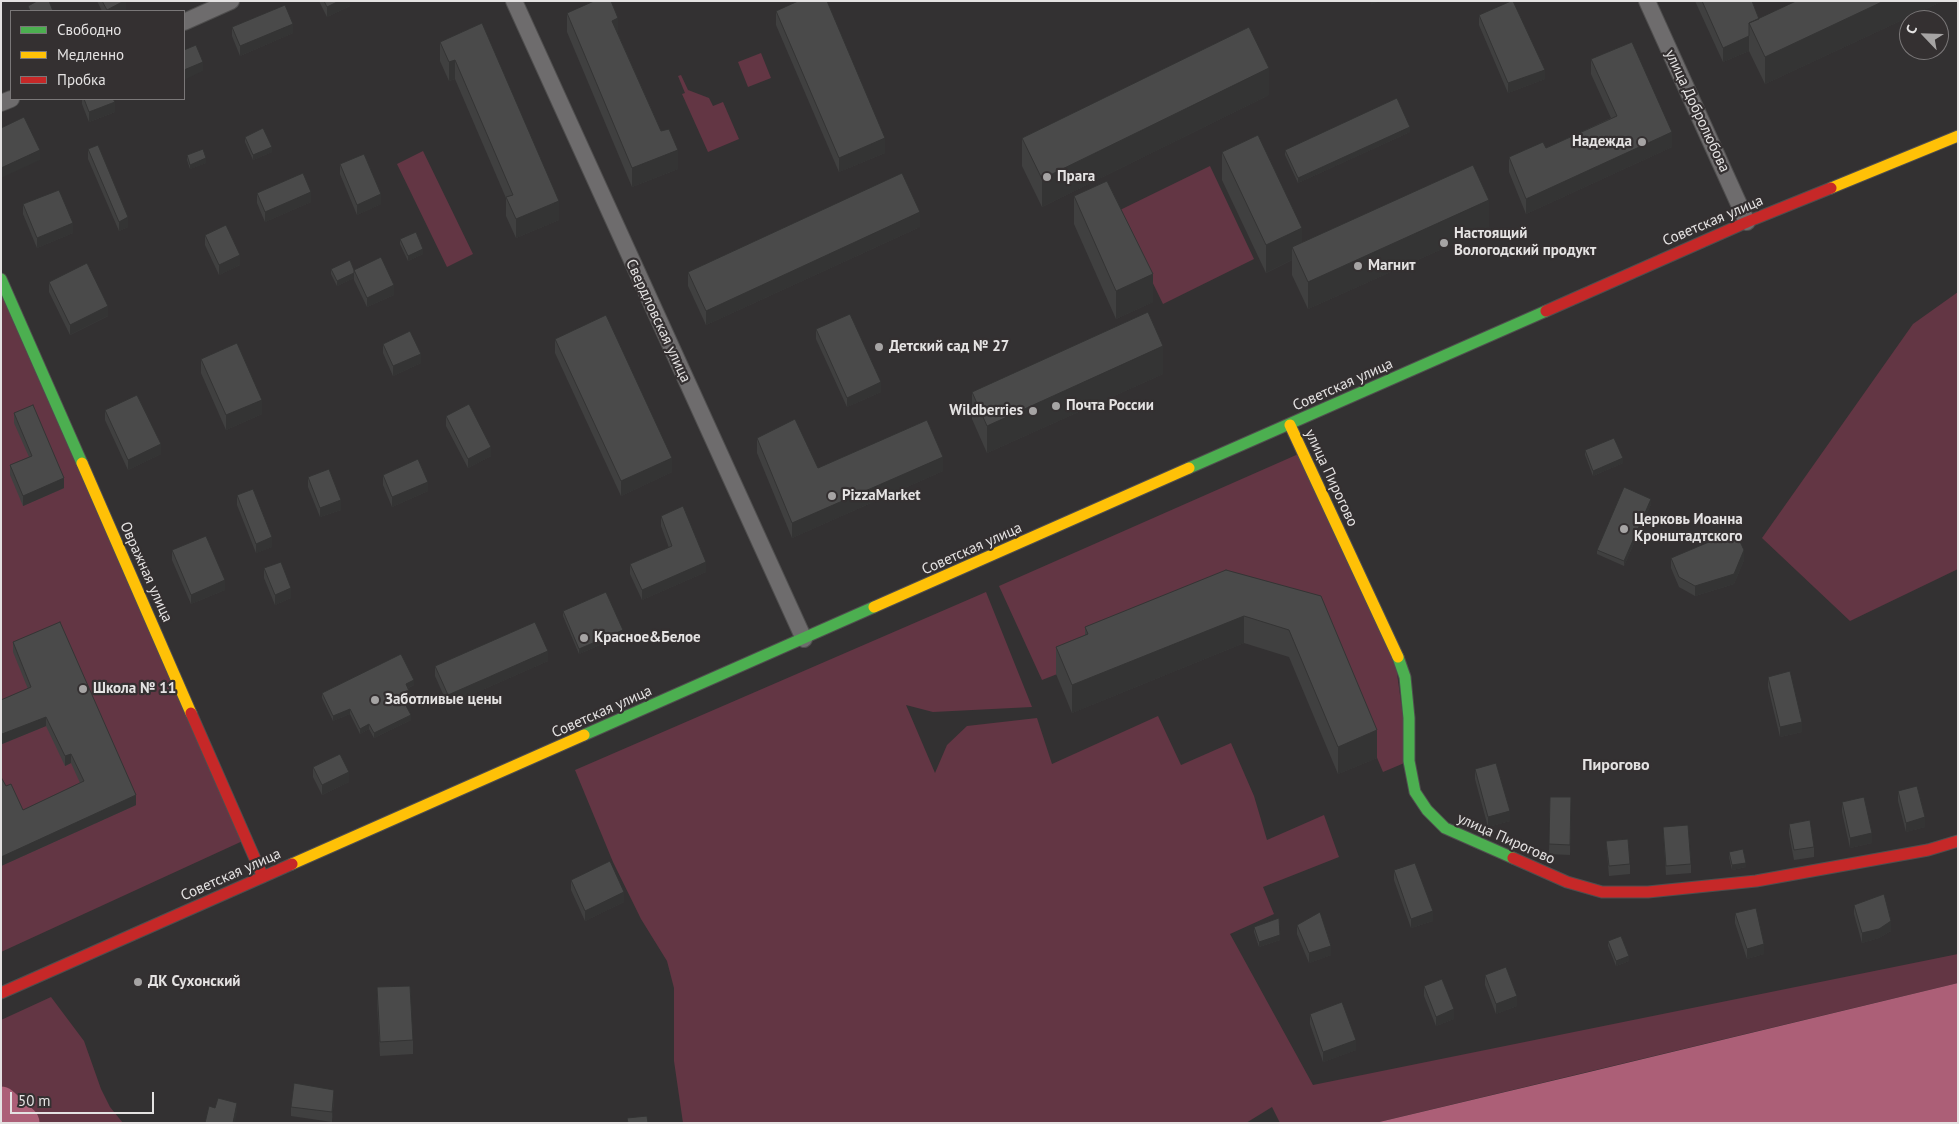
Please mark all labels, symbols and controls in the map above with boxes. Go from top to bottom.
legend [10,10,185,100]
north arrow [1899,10,1949,60]
text: Свободно [57,20,121,39]
text: С [1901,22,1921,37]
text: Медленно [57,45,124,64]
street label: улица Добролюбова [1661,47,1733,175]
text: Пробка [57,70,106,89]
place label: Надежда [1572,133,1632,151]
marker: Надежда [1636,136,1648,148]
place label: Прага [1057,168,1095,186]
marker: Прага [1041,171,1053,183]
street label: Советская улица [1660,192,1766,250]
place label: Настоящий Вологодский продукт [1454,225,1596,260]
marker: Настоящий Вологодский продукт [1438,237,1450,249]
street label: Свердловская улица [622,256,694,386]
place label: Магнит [1368,257,1416,275]
marker: Магнит [1352,260,1364,272]
place label: Детский сад № 27 [889,338,1009,356]
marker: Детский сад № 27 [873,341,885,353]
street label: Советская улица [1290,355,1396,415]
place label: Почта России [1066,397,1154,415]
marker: Почта России [1050,400,1062,412]
place label: Wildberries [949,402,1023,420]
marker: Wildberries [1027,405,1039,417]
street label: улица Пирогово [1301,426,1361,530]
place label: PizzaMarket [842,487,921,505]
marker: PizzaMarket [826,490,838,502]
place label: Церковь Иоанна Кронштадтского [1634,511,1743,546]
street label: Овражная улица [116,519,176,625]
street label: Советская улица [919,519,1025,579]
marker: Церковь Иоанна Кронштадтского [1618,523,1630,535]
place label: Красное&Белое [594,629,701,647]
marker: Красное&Белое [578,632,590,644]
place label: Школа № 11 [93,680,176,698]
street label: Советская улица [549,682,655,742]
marker: Школа № 11 [77,683,89,695]
place label: Заботливые цены [385,691,502,709]
marker: Заботливые цены [369,694,381,706]
district label: Пирогово [1582,755,1650,775]
street label: улица Пирогово [1454,809,1558,869]
street label: Советская улица [178,845,284,905]
place label: ДК Сухонский [148,973,240,991]
marker: ДК Сухонский [132,976,144,988]
scale bar [12,1082,156,1114]
text: 50 m [18,1091,51,1110]

